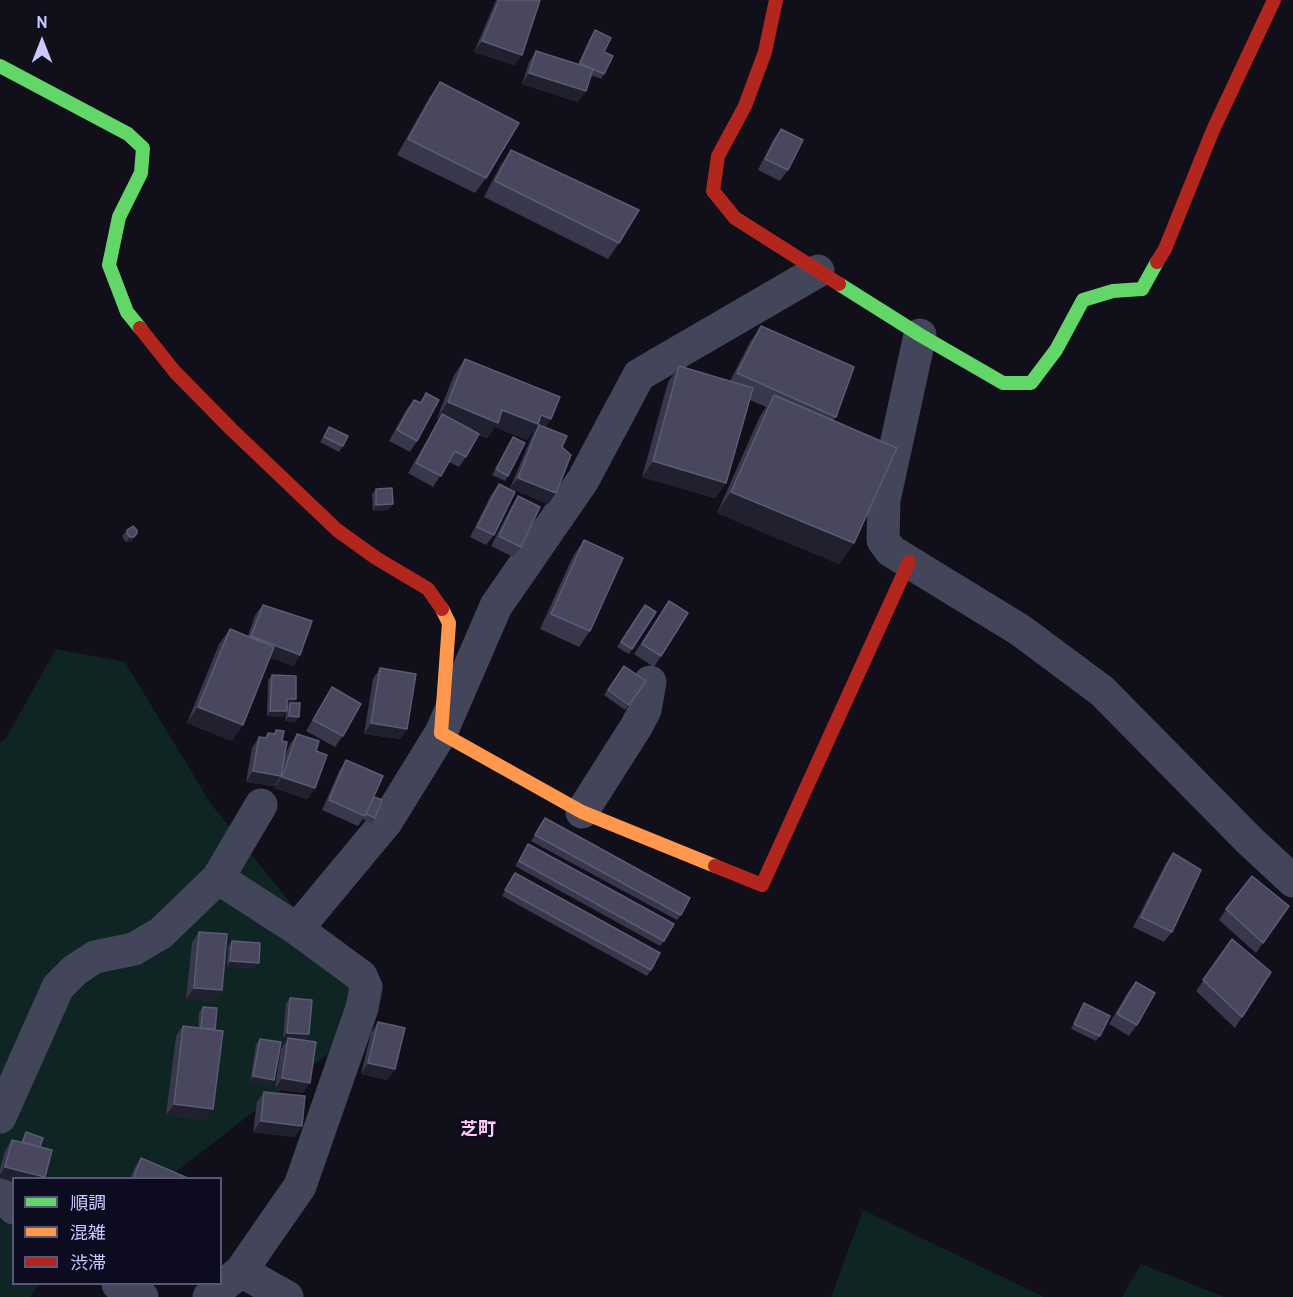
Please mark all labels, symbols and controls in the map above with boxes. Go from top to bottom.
north arrow [12,12,72,72]
text: N [36,14,48,34]
district label: 芝町 [460,1120,496,1142]
legend [12,1177,222,1285]
text: 順調 [70,1193,106,1216]
text: 混雑 [70,1223,106,1246]
text: 渋滞 [70,1253,106,1276]

